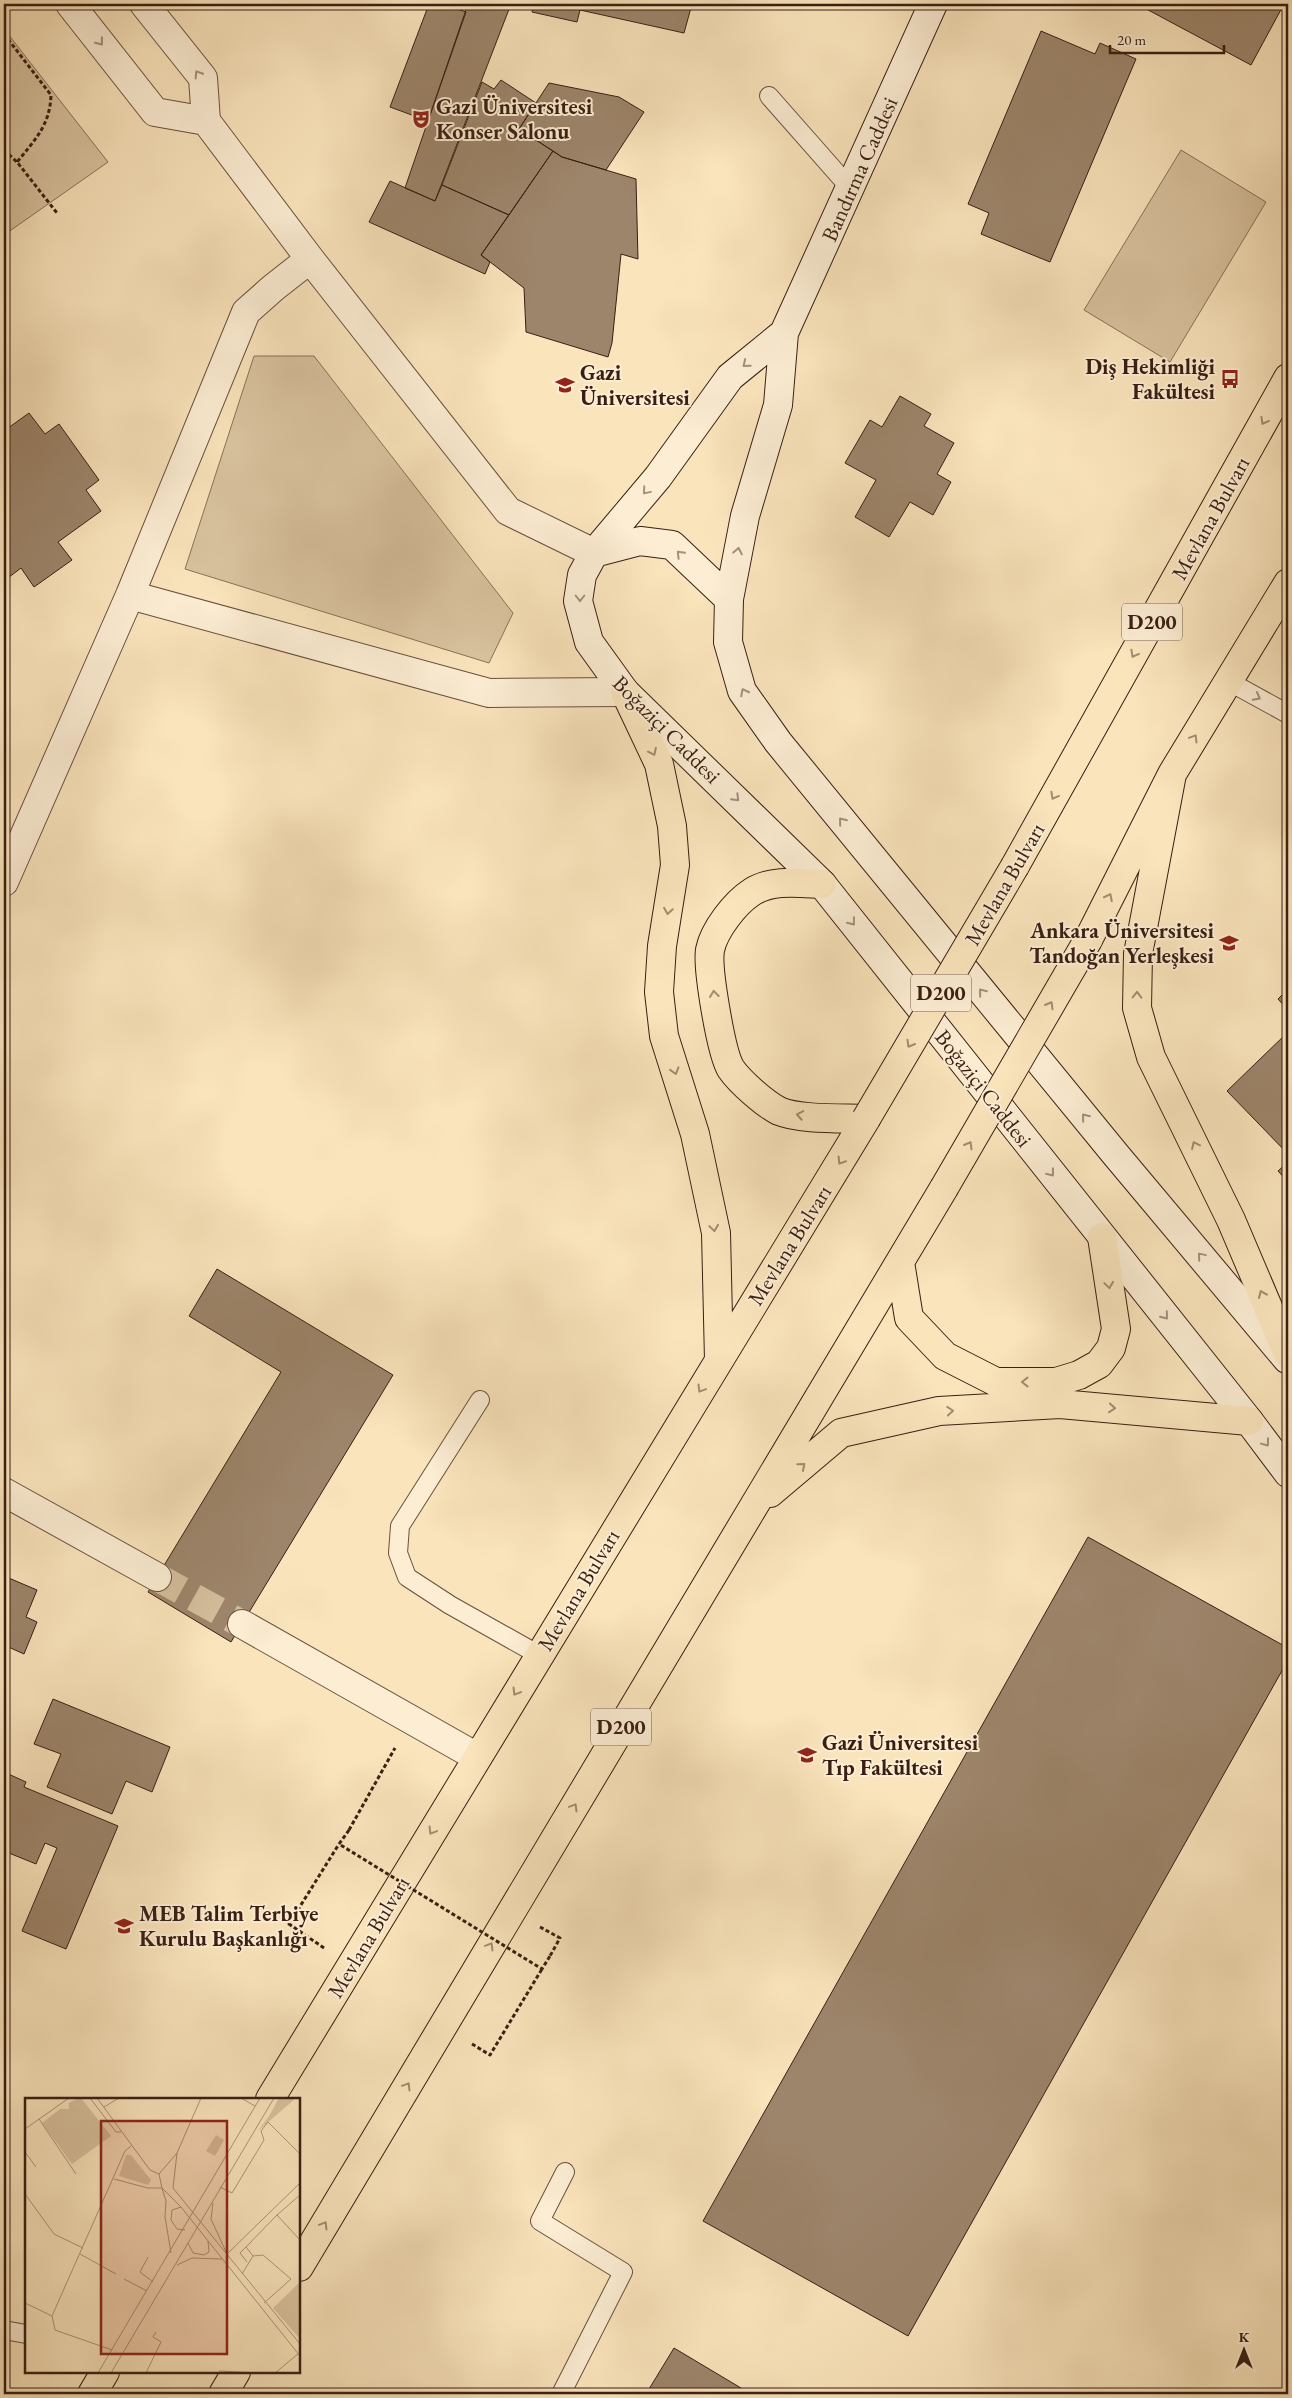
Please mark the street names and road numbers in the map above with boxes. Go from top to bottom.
street label: Bandırma Caddesi [815,92,904,246]
street label: Mevlana Bulvarı [1165,451,1256,585]
road number: D200 [1122,604,1182,640]
street label: Boğaziçi Caddesi [606,669,727,790]
street label: Mevlana Bulvarı [958,818,1051,951]
road number: D200 [911,974,971,1011]
street label: Boğaziçi Caddesi [929,1023,1039,1153]
street label: Mevlana Bulvarı [741,1179,838,1311]
street label: Mevlana Bulvarı [531,1524,626,1656]
road number: D200 [591,1708,651,1745]
street label: Mevlana Bulvarı [321,1871,416,2003]

